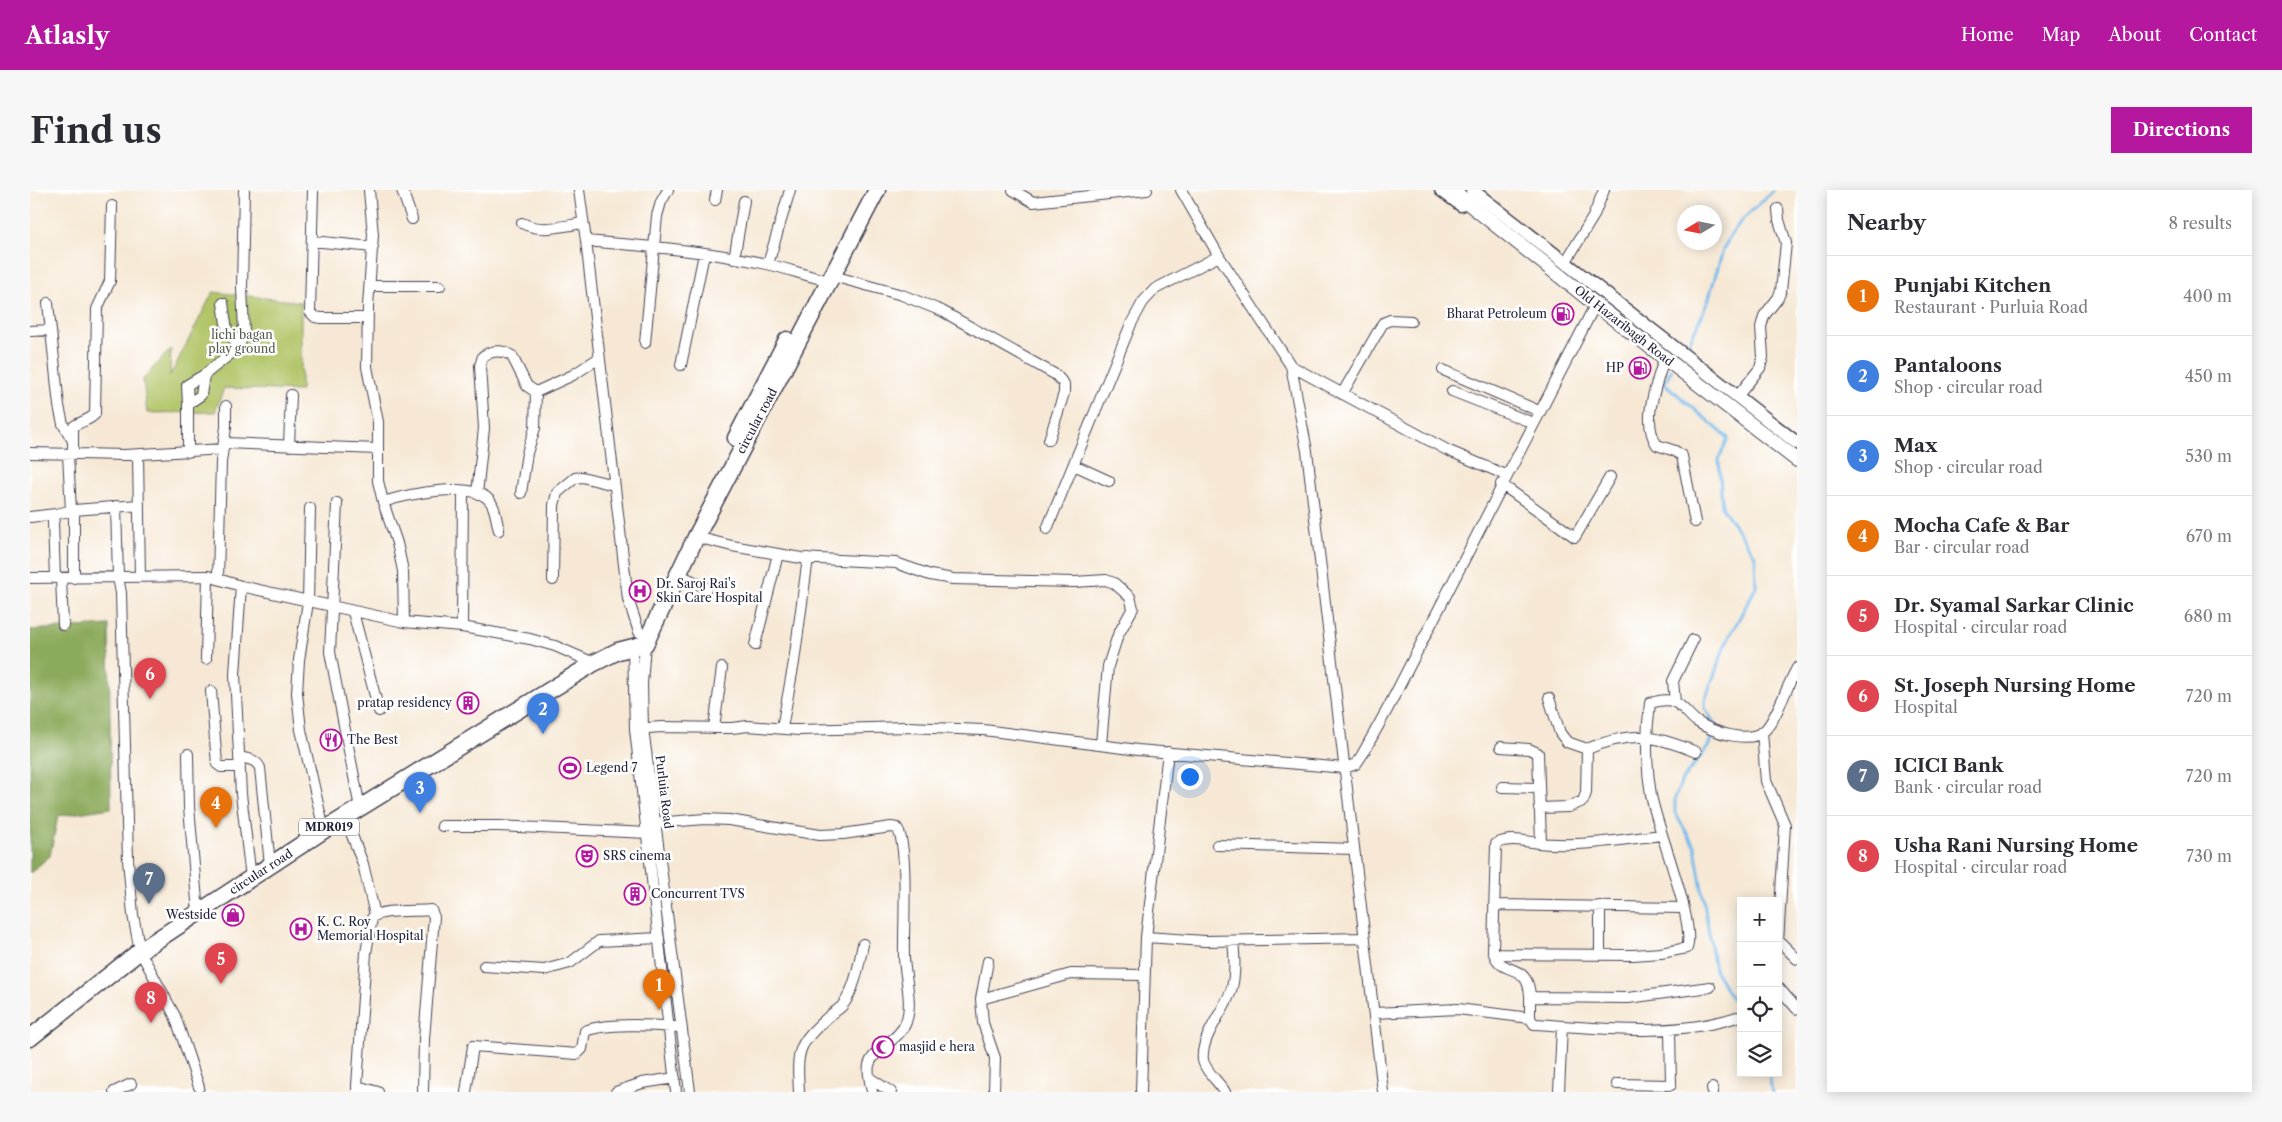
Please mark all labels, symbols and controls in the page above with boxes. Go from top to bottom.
text: Atlasly [25,21,109,50]
text: Home [1961,24,2014,46]
text: Map [2042,24,2080,46]
text: About [2108,24,2161,46]
text: Contact [2189,24,2257,46]
button: Directions [2111,107,2252,153]
text: Find us [30,109,162,152]
north arrow [1677,205,1722,250]
text: Nearby [1847,210,1926,235]
text: 8 results [2169,213,2232,233]
text: Punjabi Kitchen [1894,274,2051,297]
street label: Old Hazaribagh Road [1572,282,1678,369]
text: 1 [1859,286,1867,306]
text: 400 m [2183,286,2232,306]
text: Restaurant · Purluia Road [1894,297,2088,317]
fuel station icon: Bharat Petroleum [1551,302,1575,326]
place label: Bharat Petroleum [1446,306,1547,321]
park label: lichi bagan play ground [208,327,276,356]
text: Pantaloons [1894,354,2002,377]
fuel station icon: HP [1628,356,1652,380]
place label: HP [1606,360,1624,375]
text: 2 [1858,366,1868,386]
text: 450 m [2185,366,2232,386]
text: Shop · circular road [1894,377,2043,397]
street label: circular road [733,385,780,456]
text: Max [1894,434,1937,457]
text: 3 [1858,446,1868,466]
text: 530 m [2185,446,2232,466]
text: Shop · circular road [1894,457,2043,477]
text: Mocha Cafe & Bar [1894,514,2070,537]
text: 4 [1858,526,1868,546]
text: 670 m [2186,526,2232,546]
text: Bar · circular road [1894,537,2030,557]
place label: Dr. Saroj Rai's Skin Care Hospital [656,576,763,605]
hospital icon: Dr. Saroj Rai's Skin Care Hospital [628,579,652,603]
text: Dr. Syamal Sarkar Clinic [1894,594,2134,617]
text: 5 [1859,606,1867,626]
text: 680 m [2184,606,2232,626]
text: Hospital · circular road [1894,617,2067,637]
pin: 6 [134,658,166,699]
text: St. Joseph Nursing Home [1894,674,2136,697]
text: 6 [1858,686,1868,706]
text: 720 m [2186,686,2232,706]
building icon: pratap residency [456,691,480,715]
pin: 2 [527,693,559,734]
place label: pratap residency [357,695,452,710]
text: Hospital [1894,697,1958,717]
restaurant icon: The Best [319,728,343,752]
place label: The Best [347,732,399,747]
street label: Purluia Road [653,754,677,830]
text: ICICI Bank [1894,754,2004,777]
sports icon: Legend 7 [558,756,582,780]
place label: Legend 7 [586,760,638,775]
your location [1177,764,1203,790]
text: 7 [1859,766,1867,786]
text: 720 m [2186,766,2232,786]
pin: 3 [404,772,436,813]
text: Bank · circular road [1894,777,2042,797]
pin: 4 [200,787,232,828]
road number: MDR019 [299,818,359,836]
text: Usha Rani Nursing Home [1894,834,2138,857]
theatre icon: SRS cinema [575,844,599,868]
street label: circular road [226,845,296,898]
text: 8 [1858,846,1868,866]
text: 730 m [2186,846,2232,866]
place label: SRS cinema [603,848,672,863]
text: Hospital · circular road [1894,857,2067,877]
pin: 7 [133,863,165,904]
building icon: Concurrent TVS [623,882,647,906]
place label: Concurrent TVS [651,886,745,901]
map controls [1737,897,1782,1077]
button: + [1737,897,1782,942]
shop icon: Westside [221,903,245,927]
place label: Westside [165,907,217,922]
place label: K. C. Roy Memorial Hospital [317,914,424,943]
hospital icon: K. C. Roy Memorial Hospital [289,917,313,941]
button: − [1737,942,1782,987]
pin: 5 [205,943,237,984]
pin: 1 [643,969,675,1010]
pin: 8 [135,982,167,1023]
button: locate [1737,987,1782,1032]
button: layers [1737,1032,1782,1077]
mosque icon: masjid e hera [871,1035,895,1059]
place label: masjid e hera [899,1039,975,1054]

